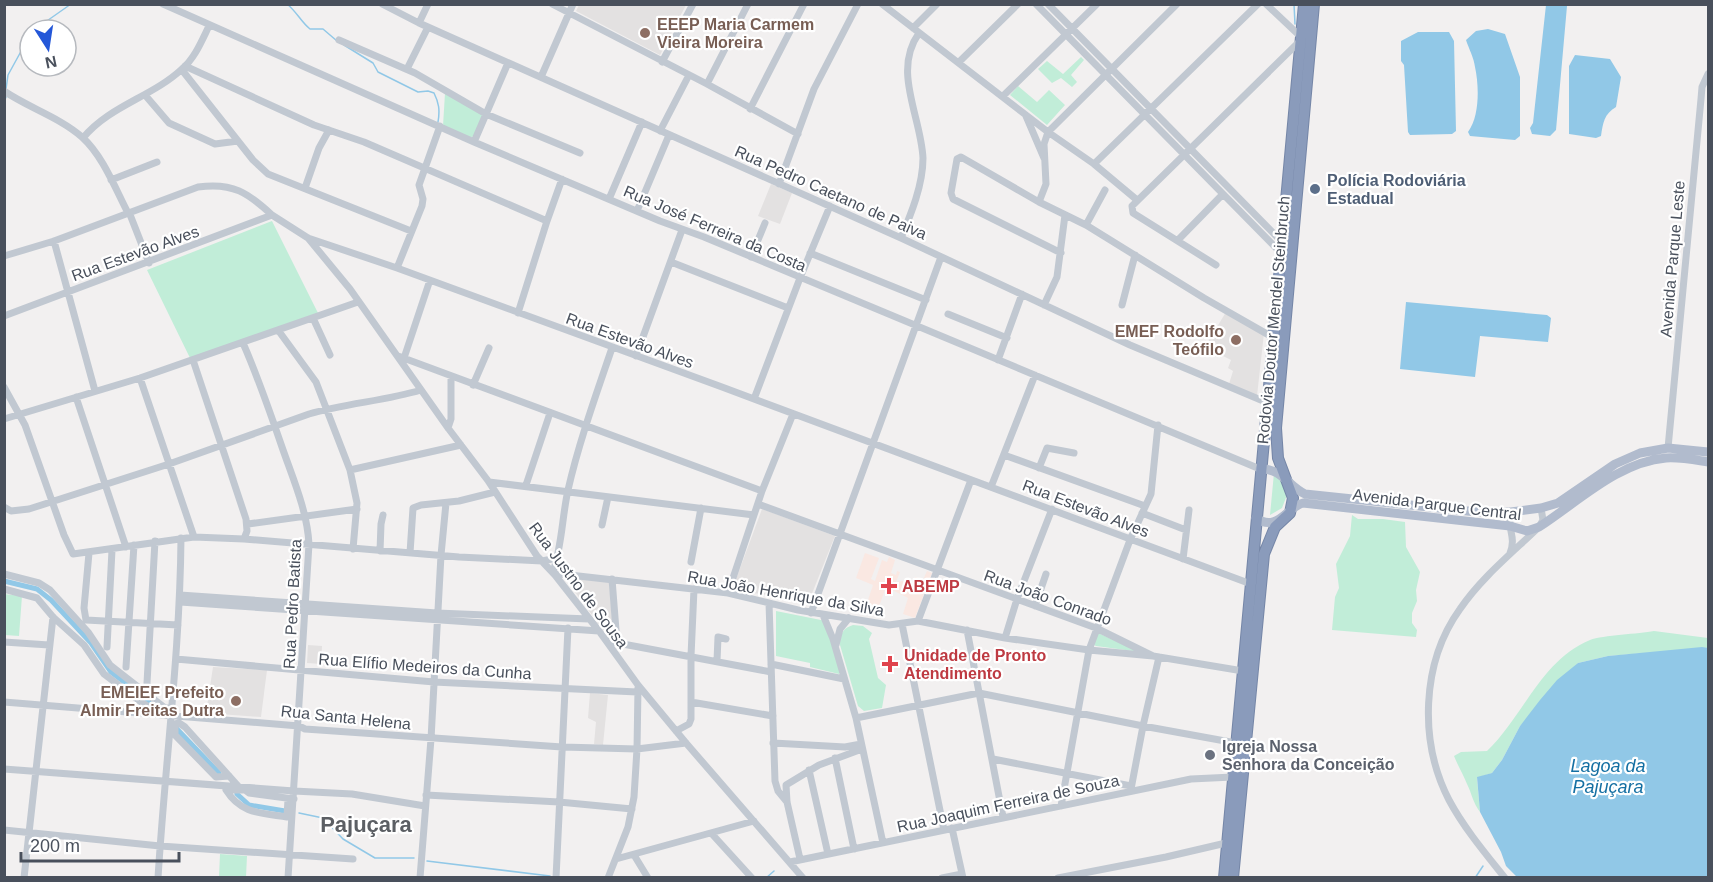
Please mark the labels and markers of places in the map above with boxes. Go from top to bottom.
place label: EEEP Maria Carmem Vieira Moreira [657,16,814,51]
marker: EEEP Maria Carmem Vieira Moreira [638,26,652,40]
place label: Polícia Rodoviária Estadual [1327,172,1466,207]
marker: Polícia Rodoviária Estadual [1308,182,1322,196]
place label: EMEF Rodolfo Teófilo [1115,323,1224,358]
marker: EMEF Rodolfo Teófilo [1229,333,1243,347]
marker: ABEMP [880,577,898,595]
place label: ABEMP [902,578,960,595]
place label: Unidade de Pronto Atendimento [904,647,1046,682]
marker: Unidade de Pronto Atendimento [881,655,899,673]
place label: EMEIEF Prefeito Almir Freitas Dutra [80,684,224,719]
marker: EMEIEF Prefeito Almir Freitas Dutra [229,694,243,708]
place label: Igreja Nossa Senhora da Conceição [1222,738,1395,773]
marker: Igreja Nossa Senhora da Conceição [1203,748,1217,762]

